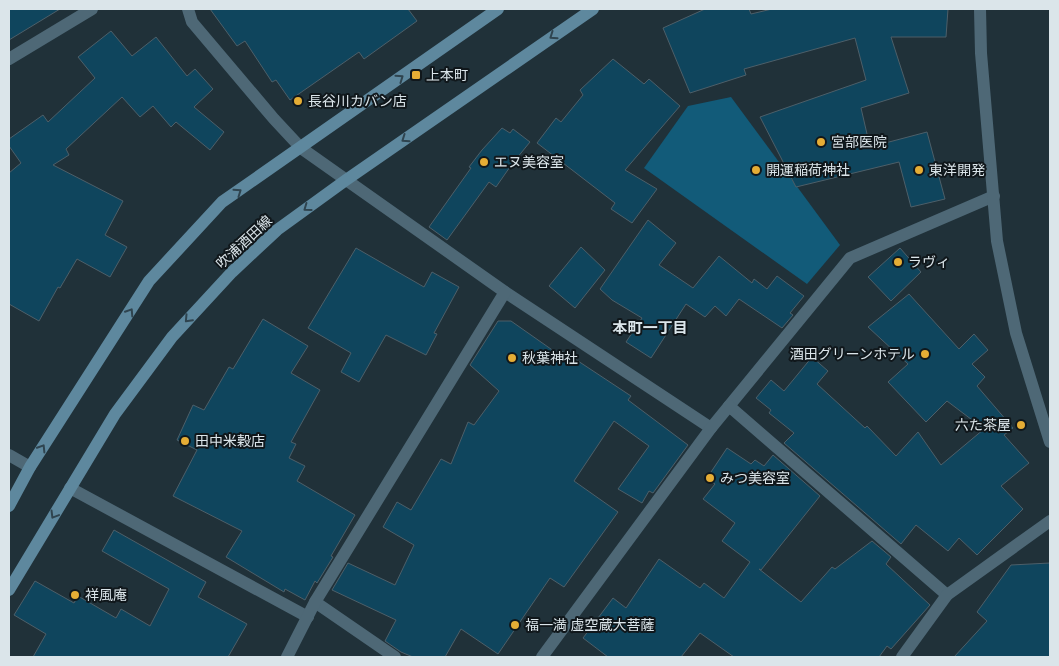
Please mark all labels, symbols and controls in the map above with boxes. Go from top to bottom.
one-way arrow [549,30,558,40]
place label: 上本町 [426,66,468,84]
marker: 上本町 [410,69,422,81]
one-way arrow [394,75,403,84]
place label: 長谷川カバン店 [308,92,407,110]
marker: 長谷川カバン店 [292,95,304,107]
one-way arrow [401,133,411,142]
place label: 宮部医院 [831,133,887,151]
marker: 宮部医院 [815,136,827,148]
place label: エヌ美容室 [494,153,564,171]
marker: エヌ美容室 [478,156,490,168]
place label: 開運稲荷神社 [766,161,850,179]
place label: 東洋開発 [929,161,985,179]
marker: 開運稲荷神社 [750,164,762,176]
marker: 東洋開発 [913,164,925,176]
one-way arrow [232,189,242,198]
one-way arrow [303,202,313,211]
street label: 吹浦酒田線 [212,212,276,272]
place label: ラヴィ [908,253,950,271]
marker: ラヴィ [892,256,904,268]
one-way arrow [123,308,133,317]
one-way arrow [185,313,194,322]
district label: 本町一丁目 [612,318,688,337]
place label: 酒田グリーンホテル [790,345,915,363]
marker: 酒田グリーンホテル [919,348,931,360]
place label: 秋葉神社 [522,349,578,367]
marker: 秋葉神社 [506,352,518,364]
place label: 六た茶屋 [955,416,1011,434]
marker: 六た茶屋 [1015,419,1027,431]
place label: 田中米穀店 [195,432,265,450]
marker: 田中米穀店 [179,435,191,447]
one-way arrow [36,445,45,454]
place label: みつ美容室 [720,469,790,487]
marker: みつ美容室 [704,472,716,484]
one-way arrow [50,510,60,519]
place label: 祥風庵 [85,586,127,604]
marker: 祥風庵 [69,589,81,601]
place label: 福一満 虚空蔵大菩薩 [525,616,655,634]
marker: 福一満 虚空蔵大菩薩 [509,619,521,631]

